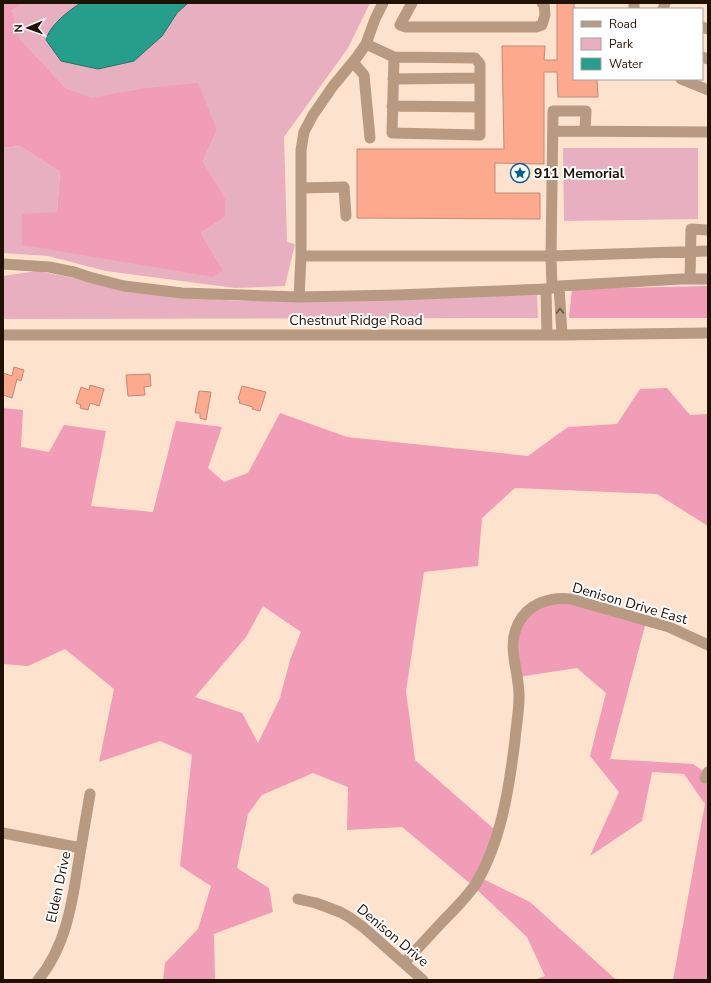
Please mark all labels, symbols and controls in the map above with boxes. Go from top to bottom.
north arrow [8,8,48,48]
legend [573,8,703,80]
text: Road [609,16,637,32]
text: N [11,24,26,33]
text: Park [609,36,634,52]
text: Water [609,56,643,72]
place icon: 911 Memorial [509,162,531,184]
place label: 911 Memorial [534,164,625,183]
one-way arrow [556,308,565,314]
street label: Chestnut Ridge Road [289,311,423,330]
street label: Denison Drive East [570,578,690,629]
street label: Elden Drive [42,850,75,925]
street label: Denison Drive [353,900,433,971]

